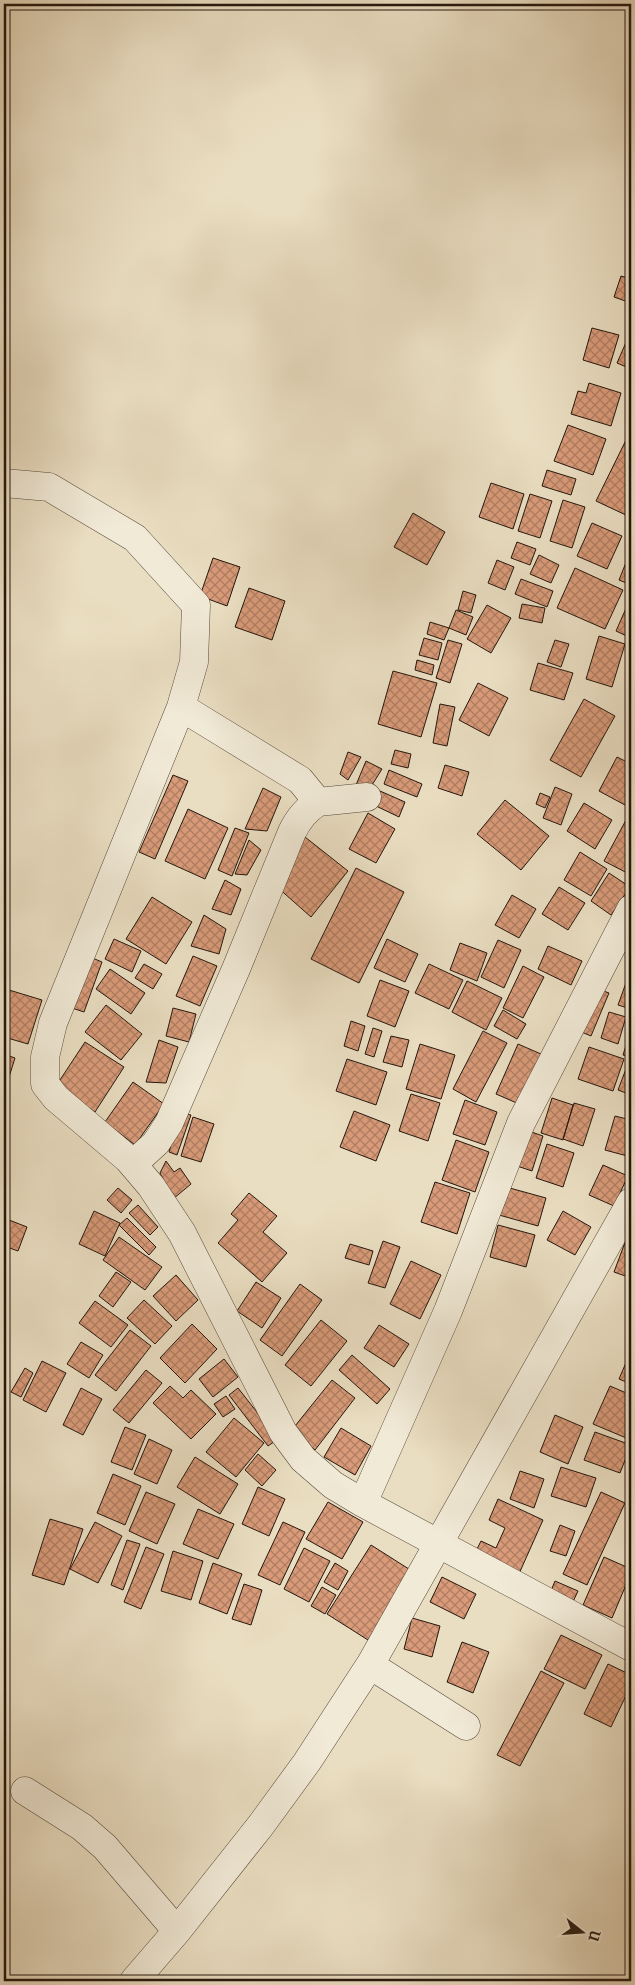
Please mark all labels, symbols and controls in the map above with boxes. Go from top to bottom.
north arrow [558,1908,608,1958]
text: U [584,1927,604,1943]

